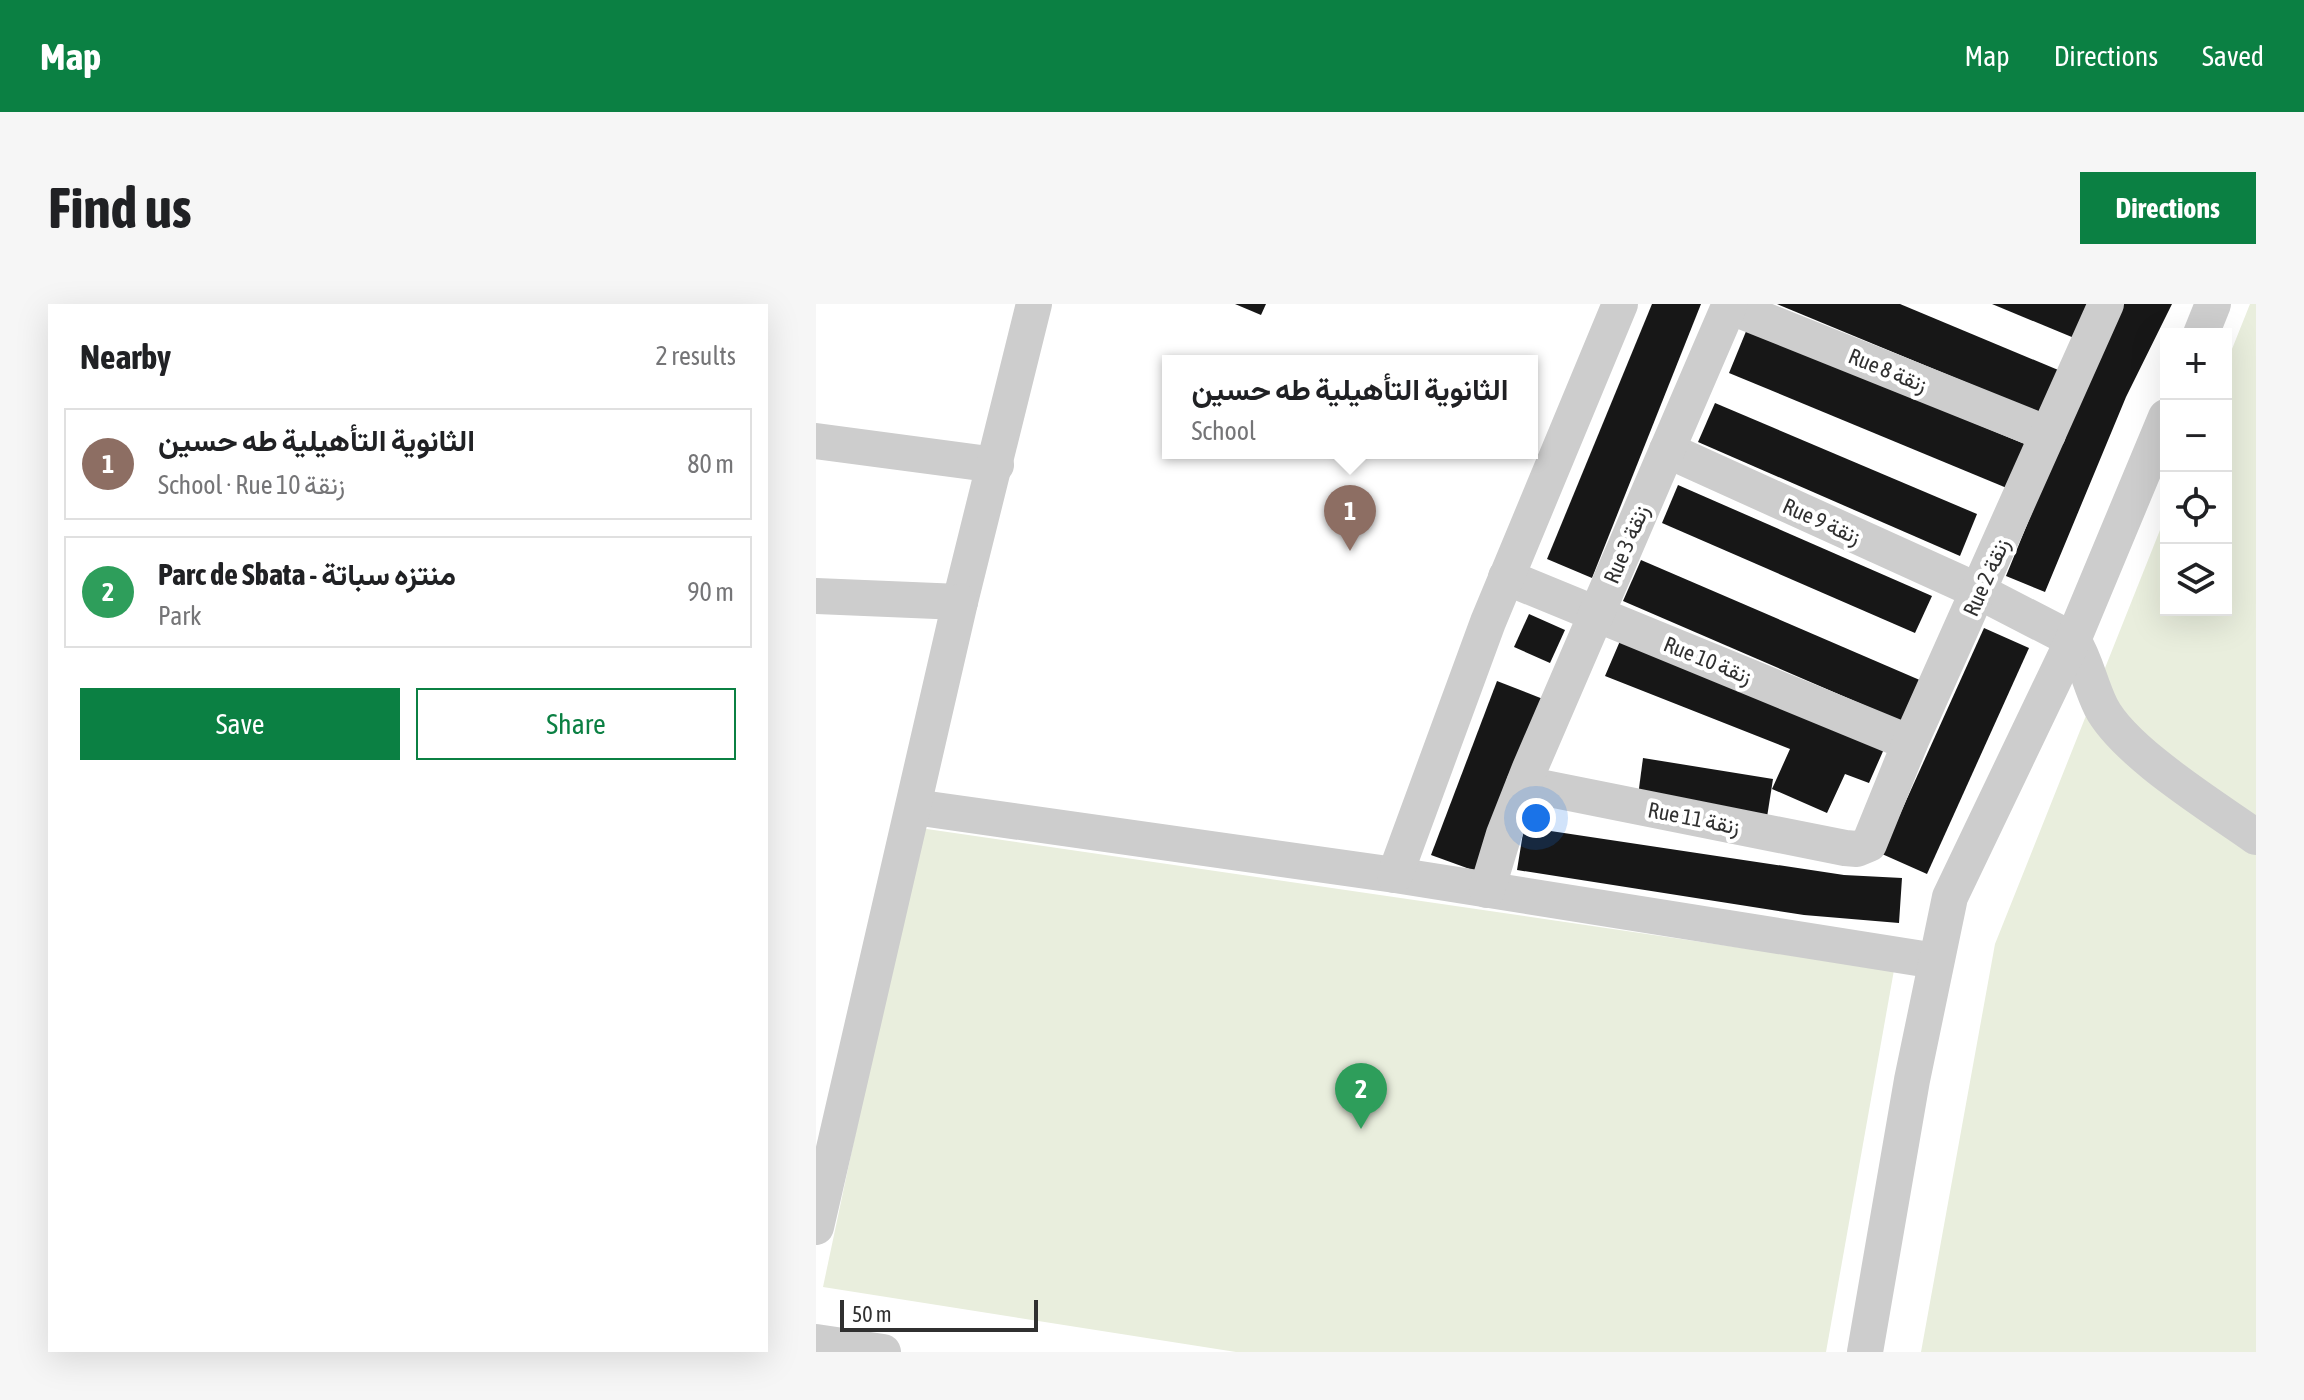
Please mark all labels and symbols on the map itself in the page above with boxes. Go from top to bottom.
street label: Rue 8 زنقة [1844,342,1931,398]
pin: 1 [1324,485,1376,551]
street label: Rue 9 زنقة [1779,492,1865,551]
street label: Rue 3 زنقة [1598,501,1655,588]
street label: Rue 2 زنقة [1957,534,2016,620]
street label: Rue 10 زنقة [1660,631,1756,690]
street label: Rue 11 زنقة [1646,796,1742,841]
your location [1516,798,1556,838]
pin: 2 [1335,1063,1387,1129]
scale bar [840,1296,1038,1332]

